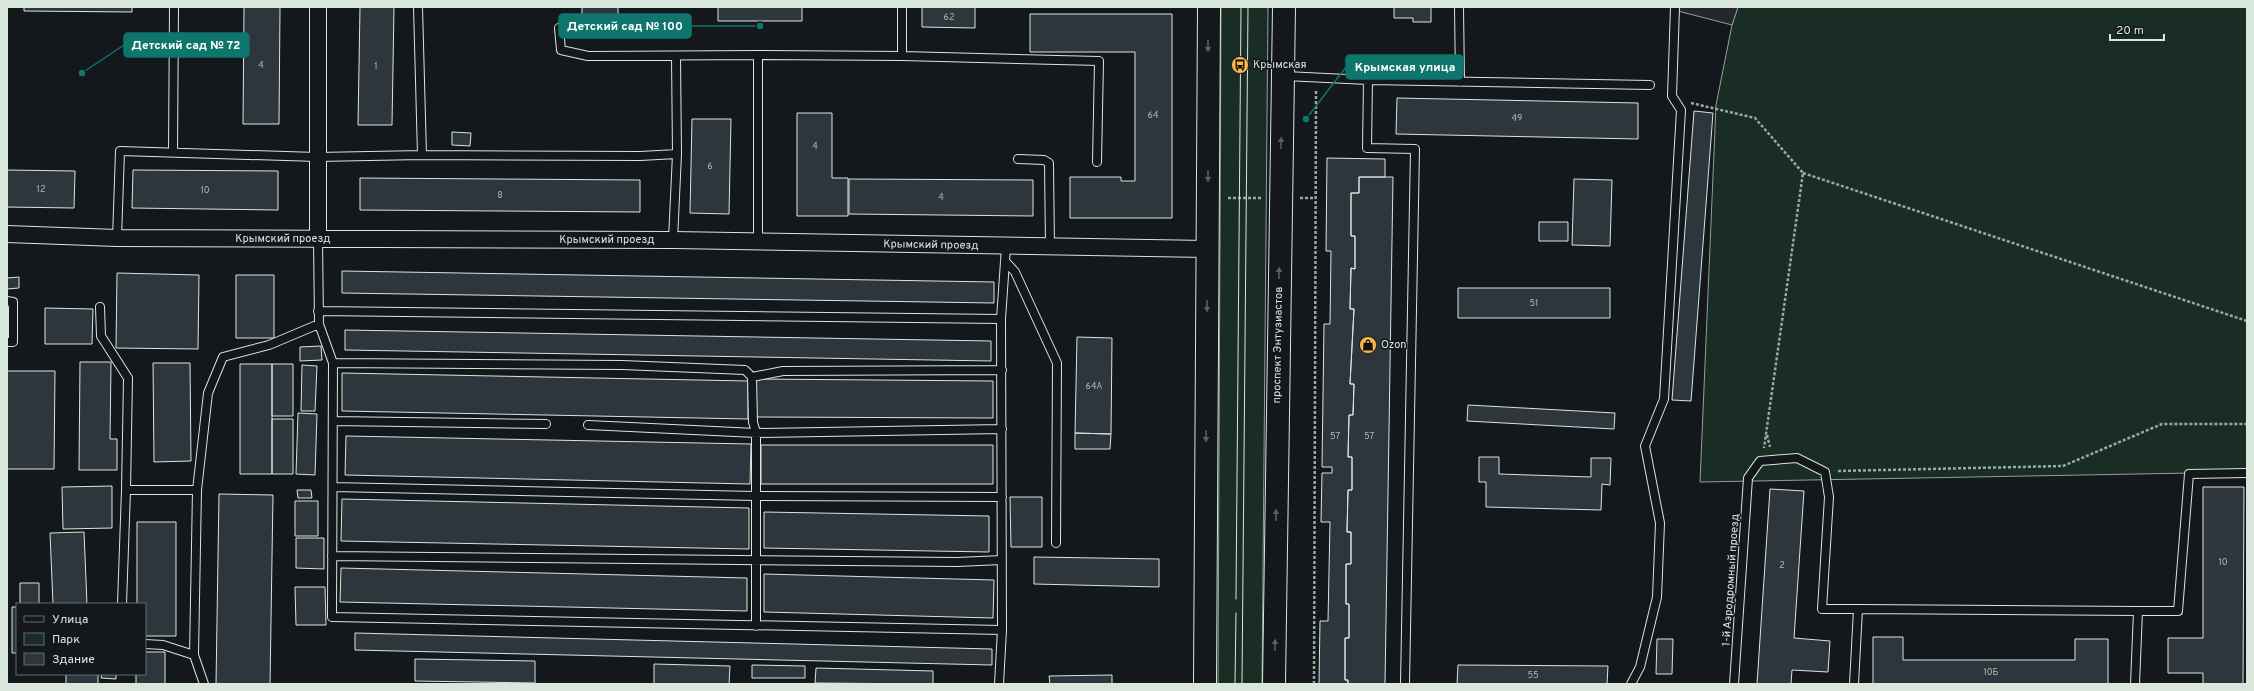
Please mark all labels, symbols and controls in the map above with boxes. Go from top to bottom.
house number: 62 [944,12,954,23]
callout: Детский сад № 100 [559,14,691,38]
scale bar [2110,16,2164,42]
text: Детский сад № 100 [567,19,683,35]
text: 20 m [2116,23,2144,39]
callout: Детский сад № 72 [124,33,249,57]
text: Детский сад № 72 [132,38,240,54]
one-way arrow [1205,40,1211,53]
bus stop icon: Крымская [1230,55,1250,75]
callout: Крымская улица [1346,55,1463,79]
place label: Крымская [1253,58,1307,72]
house number: 4 [258,60,264,71]
text: Крымская улица [1355,60,1455,76]
house number: 1 [374,61,378,72]
house number: 64 [1148,110,1159,121]
house number: 49 [1512,113,1522,124]
one-way arrow [1278,136,1284,149]
house number: 4 [812,141,818,152]
house number: 6 [707,161,713,172]
one-way arrow [1205,170,1211,183]
house number: 12 [37,184,45,195]
house number: 10 [200,185,210,196]
house number: 8 [497,190,503,201]
house number: 4 [938,192,944,203]
street label: Крымский проезд [235,232,331,246]
street label: Крымский проезд [559,233,655,247]
street label: Крымский проезд [883,237,979,253]
one-way arrow [1276,266,1282,279]
street label: проспект Энтузиастов [1270,287,1286,403]
house number: 51 [1530,298,1538,309]
one-way arrow [1204,300,1210,313]
shop icon: Ozon [1358,335,1378,355]
place label: Ozon [1381,338,1407,352]
house number: 64А [1086,381,1102,392]
one-way arrow [1203,430,1209,443]
house number: 57 [1330,431,1340,442]
house number: 57 [1364,431,1374,442]
one-way arrow [1273,508,1279,521]
street label: 1-й Аэродромный проезд [1719,513,1743,647]
house number: 10 [2218,557,2228,568]
house number: 2 [1779,560,1785,571]
legend [16,603,146,675]
text: Улица [52,612,88,628]
text: Парк [52,632,80,648]
one-way arrow [1272,638,1278,651]
text: Здание [52,652,95,668]
house number: 10Б [1983,667,1999,678]
house number: 55 [1527,670,1539,681]

